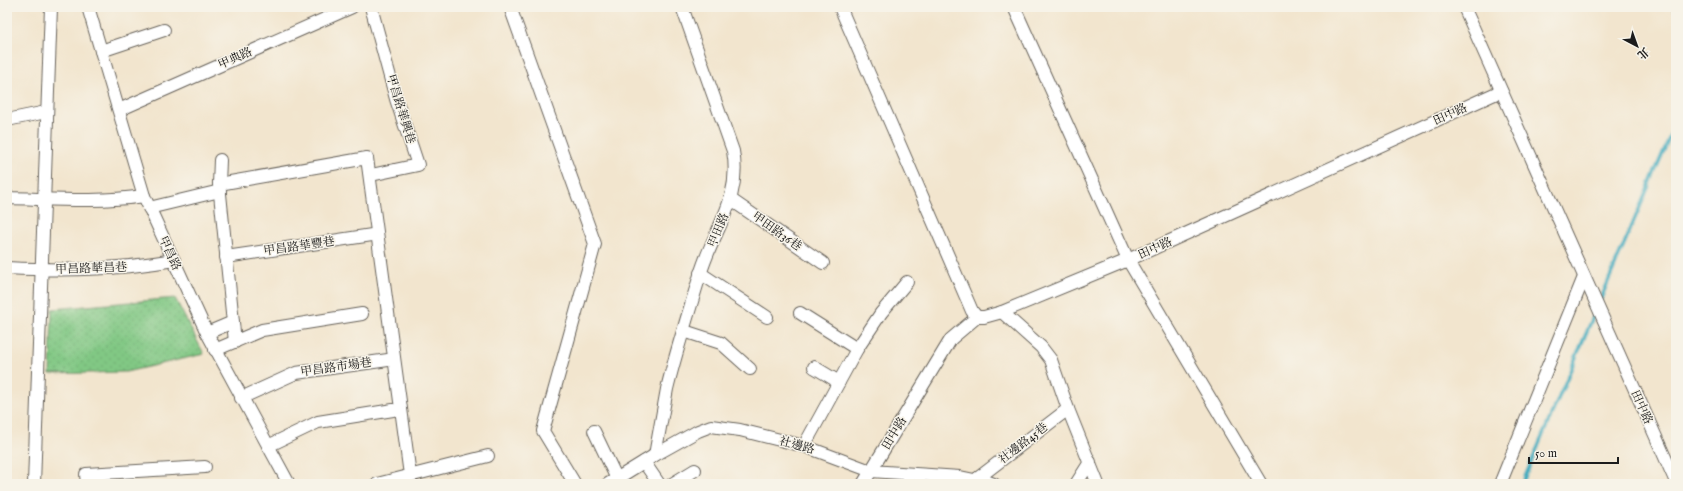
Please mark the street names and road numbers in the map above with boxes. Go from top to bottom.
street label: 甲典路 [216,44,255,73]
street label: 甲昌路華興巷 [383,73,418,146]
street label: 田中路 [1431,100,1470,129]
street label: 甲田路36巷 [749,209,805,254]
street label: 甲田路 [705,211,732,250]
street label: 甲昌路 [155,234,184,273]
street label: 甲昌路華豐巷 [262,234,336,259]
street label: 田中路 [1136,234,1175,263]
street label: 甲昌路華昌巷 [55,260,127,277]
street label: 甲昌路市場巷 [299,355,373,380]
street label: 田中路 [1627,388,1656,427]
street label: 田中路 [879,414,910,453]
street label: 社邊路45巷 [996,420,1051,467]
street label: 社邊路 [778,434,816,457]

